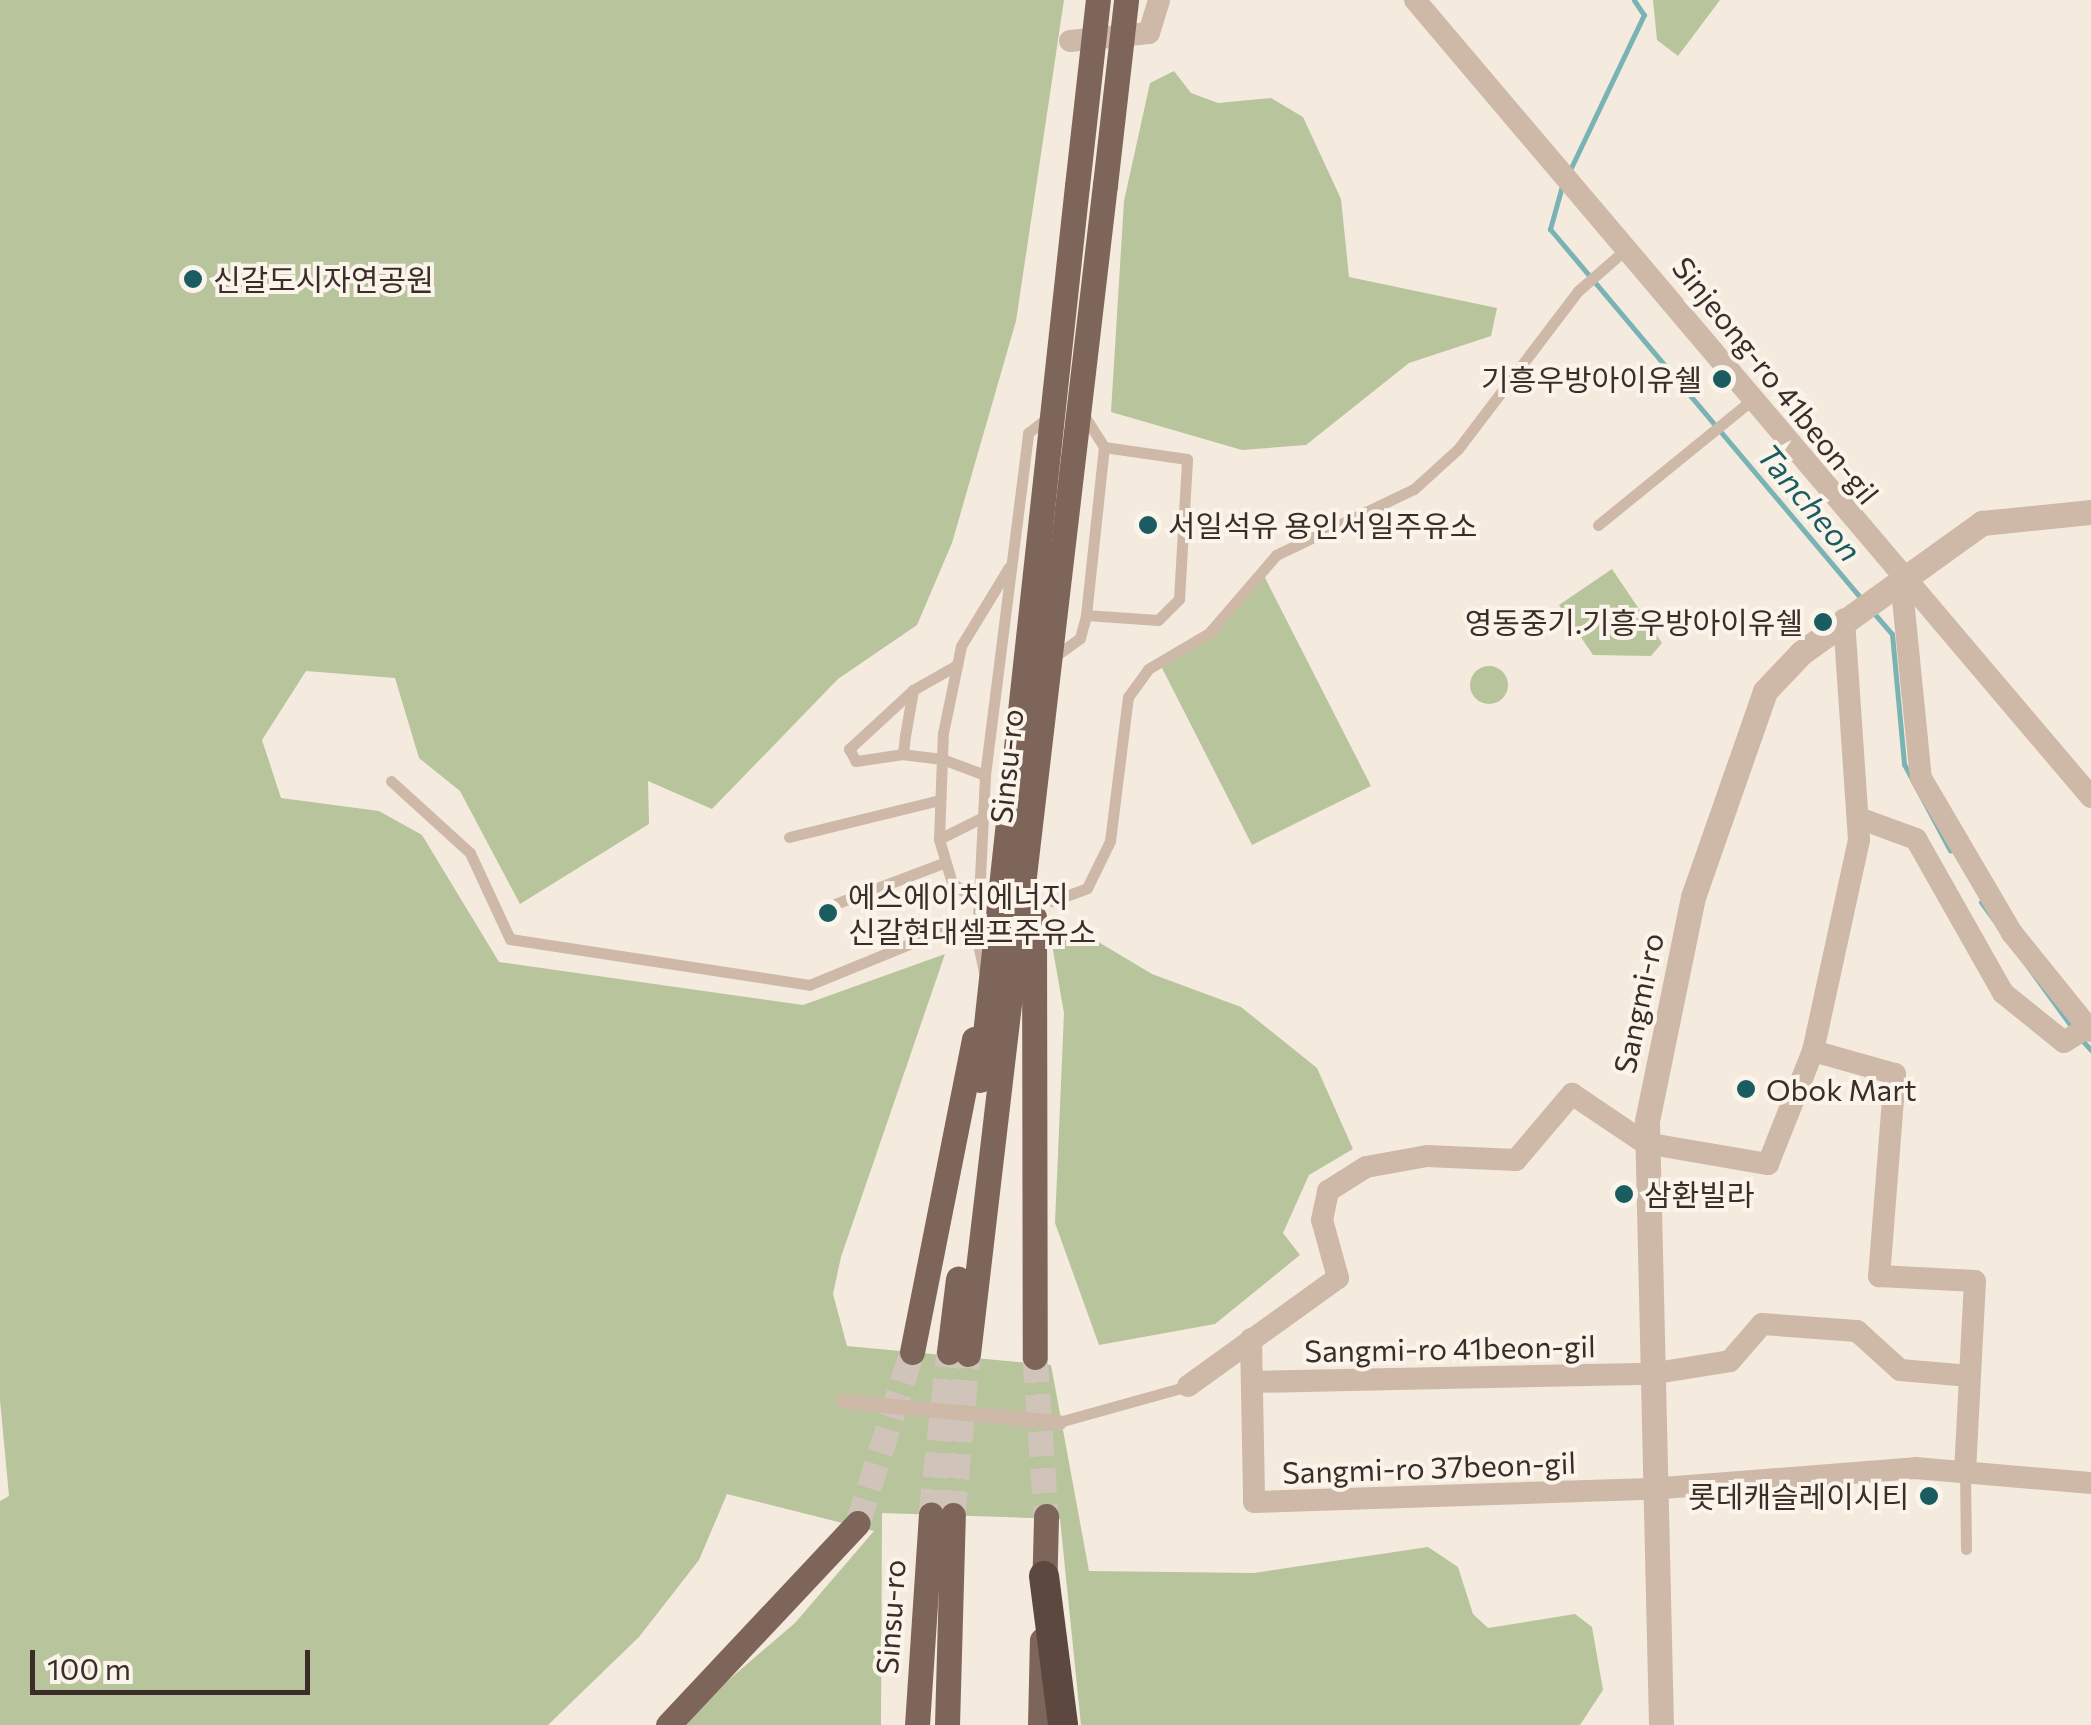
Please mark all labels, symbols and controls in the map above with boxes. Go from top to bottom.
street label: Sinjeong-ro 41beon-gil [1665,249,1887,511]
place label: 신갈도시자연공원 [213,261,434,297]
marker: 신갈도시자연공원 [182,268,204,290]
place label: 기흥우방아이유쉘 [1481,361,1702,397]
marker: 기흥우방아이유쉘 [1711,368,1733,390]
water label: Tancheon [1750,436,1870,568]
place label: 서일석유 용인서일주유소 [1168,507,1477,543]
marker: 서일석유 용인서일주유소 [1137,514,1159,536]
place label: 영동중기.기흥우방아이유쉘 [1465,604,1803,640]
marker: 영동중기.기흥우방아이유쉘 [1812,611,1834,633]
street label: Sinsu-ro [982,707,1030,825]
place label: 에스에이치에너지 신갈현대셀프주유소 [848,878,1096,948]
marker: 에스에이치에너지 신갈현대셀프주유소 [817,902,839,924]
street label: Sangmi-ro [1606,929,1670,1077]
place label: Obok Mart [1766,1071,1917,1107]
marker: Obok Mart [1735,1078,1757,1100]
place label: 삼환빌라 [1644,1176,1754,1212]
marker: 삼환빌라 [1613,1183,1635,1205]
street label: Sangmi-ro 41beon-gil [1304,1327,1596,1369]
street label: Sangmi-ro 37beon-gil [1281,1444,1577,1490]
place label: 롯데캐슬레이시티 [1688,1478,1909,1514]
marker: 롯데캐슬레이시티 [1918,1485,1940,1507]
street label: Sinsu-ro [868,1558,912,1676]
scale bar [35,1630,315,1692]
text: 100 m [47,1649,131,1686]

